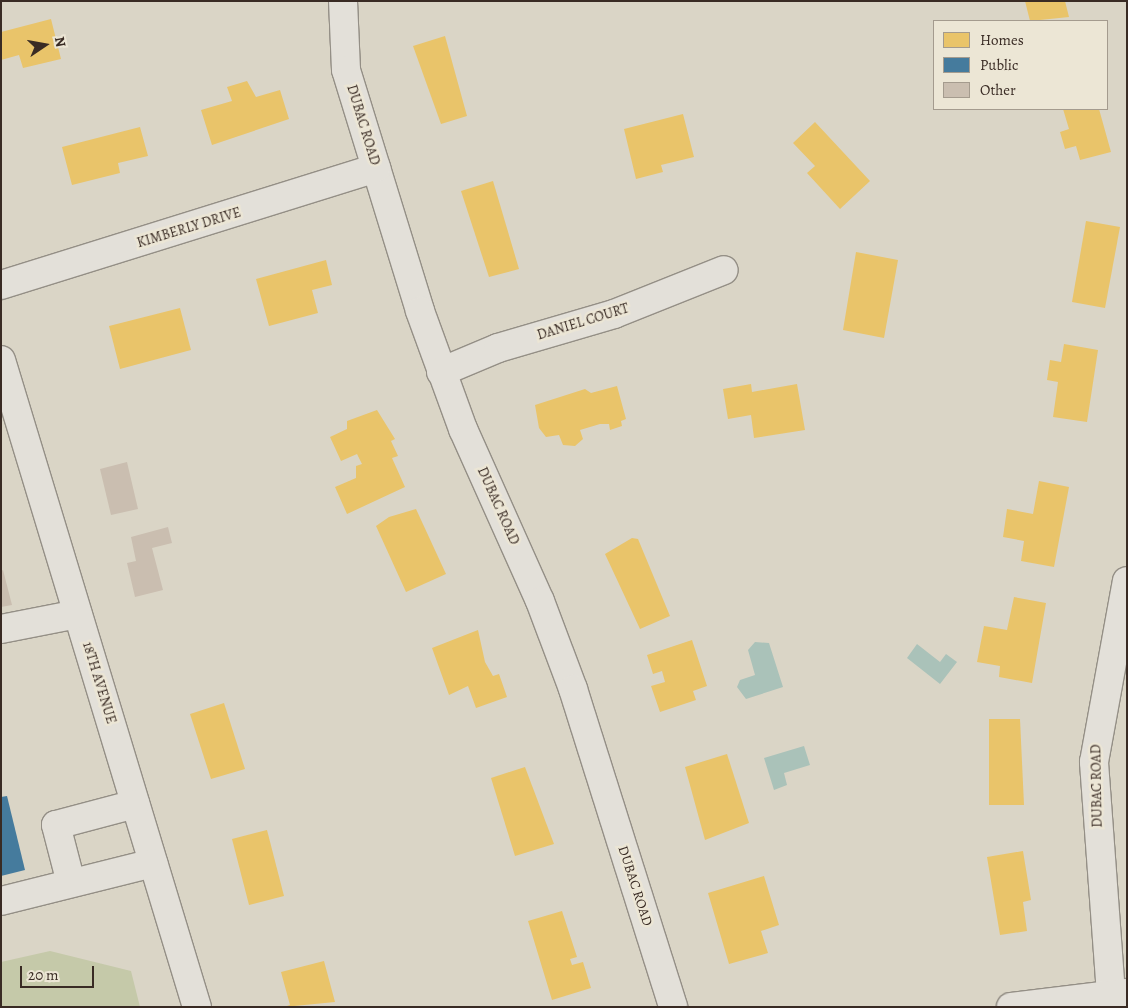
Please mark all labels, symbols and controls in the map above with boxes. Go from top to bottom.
north arrow [20,20,70,70]
legend [933,20,1108,110]
text: Homes [980,30,1024,50]
text: N [50,35,71,49]
text: Public [980,55,1018,75]
text: Other [980,80,1016,100]
street label: DUBAC ROAD [343,83,383,167]
street label: KIMBERLY DRIVE [135,204,243,252]
street label: DANIEL COURT [535,300,631,344]
street label: DUBAC ROAD [473,465,523,547]
street label: 18TH AVENUE [79,640,119,726]
street label: DUBAC ROAD [1088,744,1106,828]
street label: DUBAC ROAD [614,844,656,928]
scale bar [22,956,96,988]
text: 20 m [28,965,59,985]

